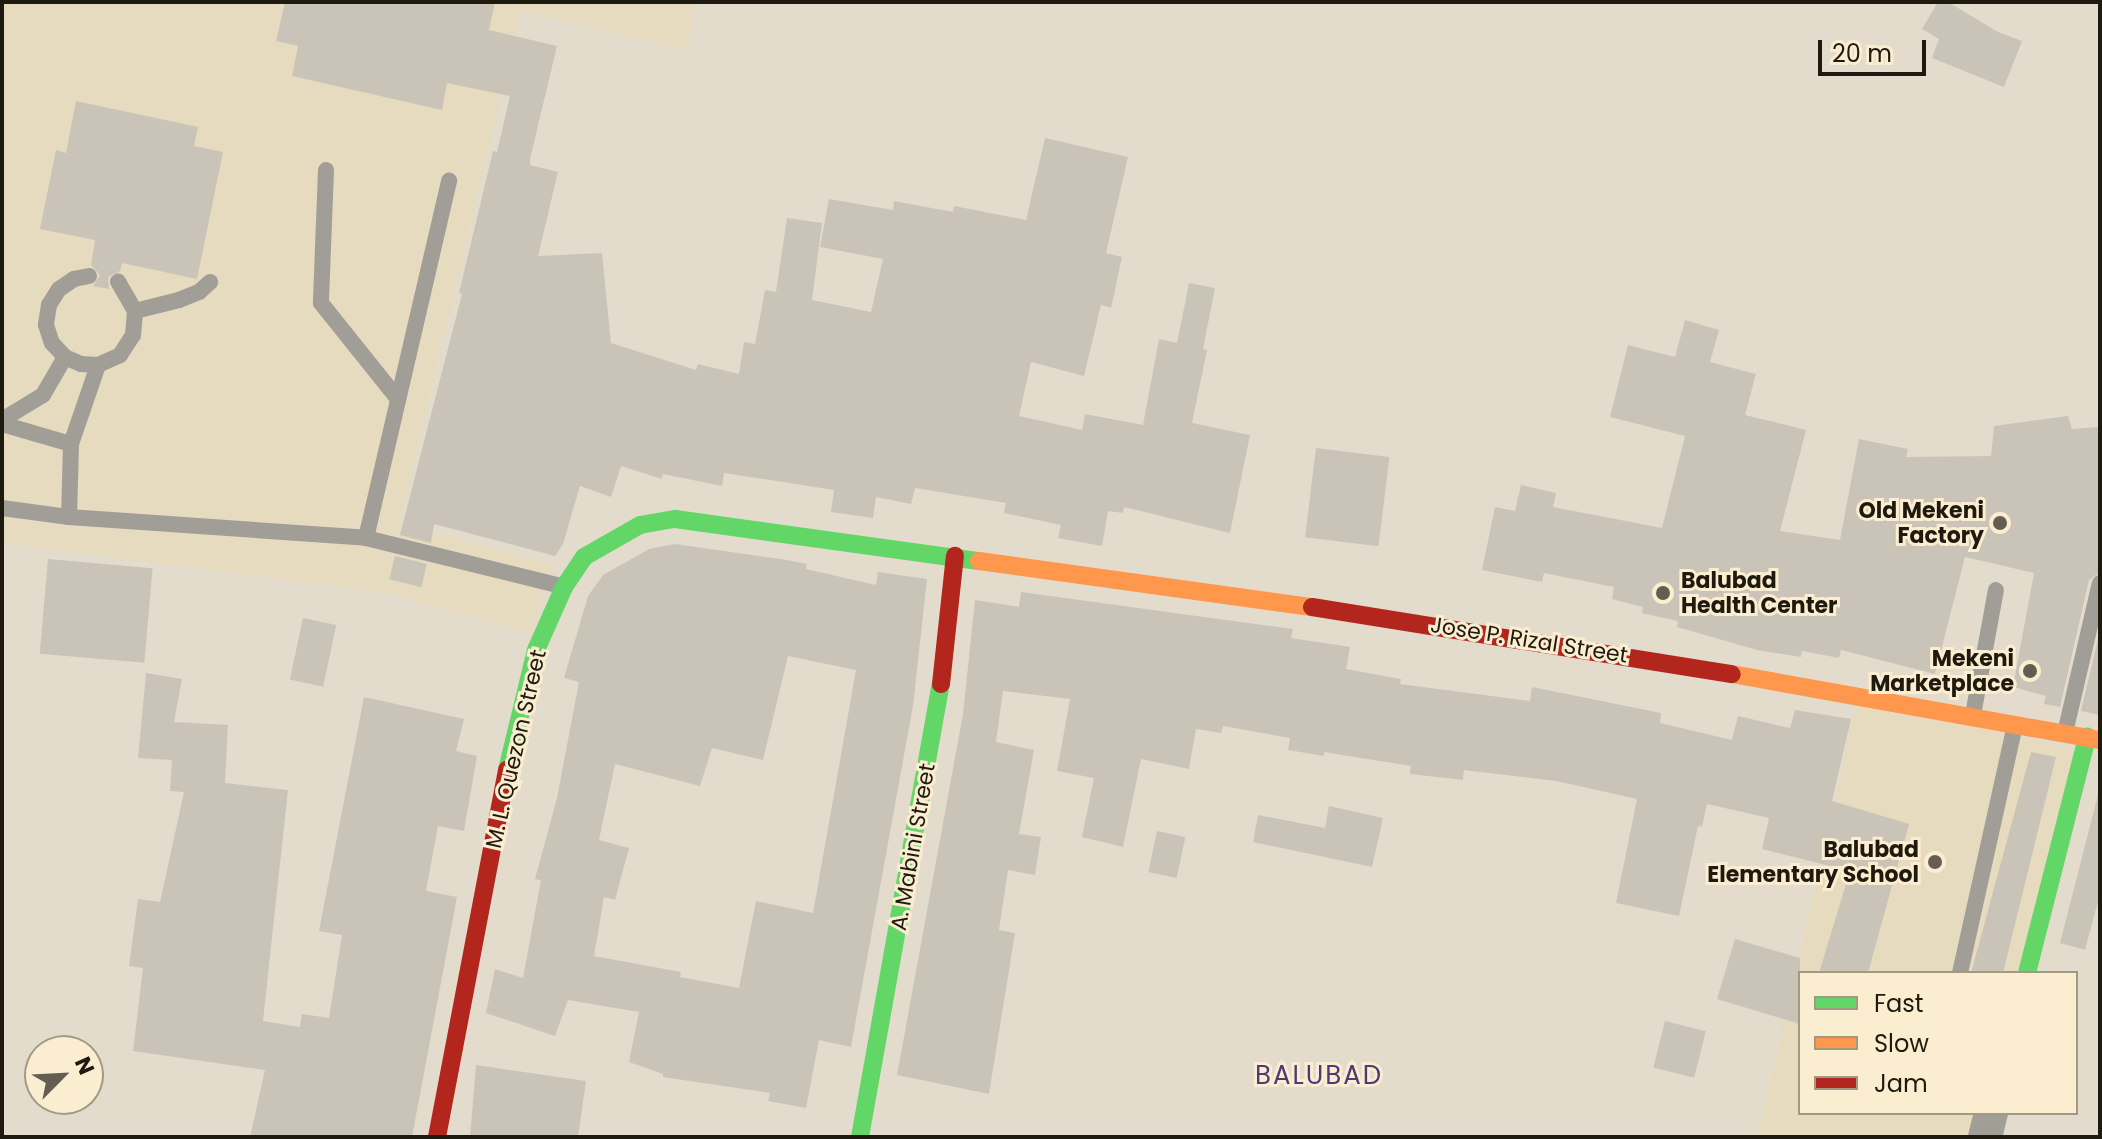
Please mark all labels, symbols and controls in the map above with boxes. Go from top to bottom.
scale bar [1822,24,1930,74]
text: 20 m [1832,37,1892,70]
place label: Old Mekeni Factory [1858,497,1984,548]
marker: Old Mekeni Factory [1991,514,2009,532]
place label: Balubad Health Center [1681,567,1838,618]
marker: Balubad Health Center [1652,582,1674,604]
street label: Jose P. Rizal Street [1428,611,1630,669]
place label: Mekeni Marketplace [1870,645,2014,696]
street label: M. L. Quezon Street [480,647,552,851]
marker: Mekeni Marketplace [2021,662,2039,680]
street label: A. Mabini Street [885,761,941,933]
place label: Balubad Elementary School [1707,836,1919,888]
marker: Balubad Elementary School [1926,853,1944,871]
legend [1798,971,2078,1115]
text: Fast [1874,987,1924,1020]
text: Slow [1874,1027,1929,1060]
north arrow [24,1035,104,1115]
text: N [67,1052,102,1080]
district label: BALUBAD [1255,1060,1383,1092]
text: Jam [1874,1067,1928,1100]

